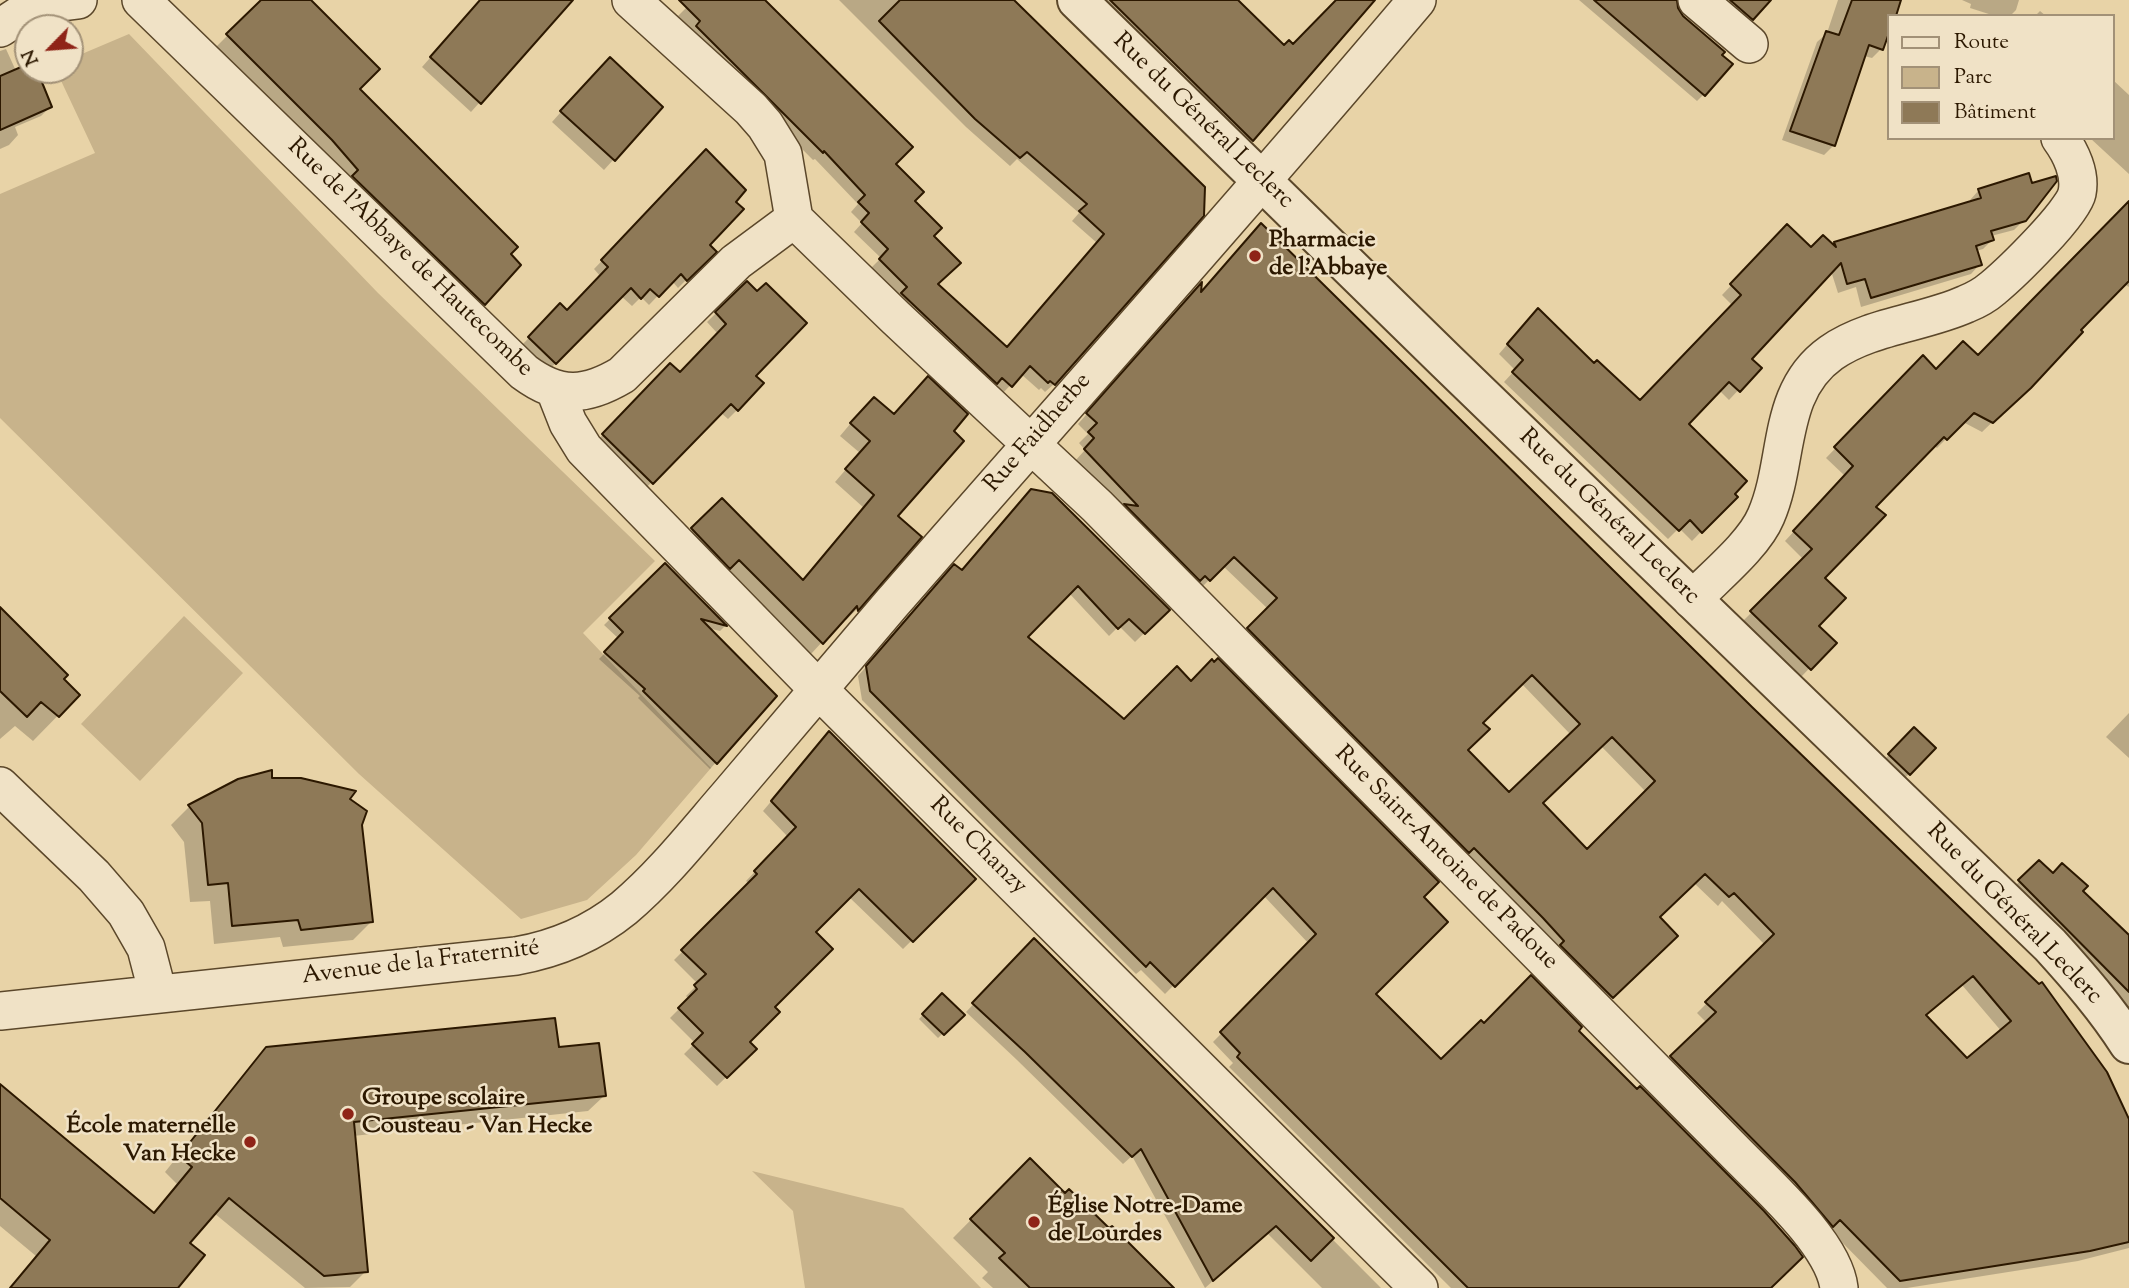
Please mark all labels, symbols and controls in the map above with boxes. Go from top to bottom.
north arrow [14,14,84,84]
legend [1888,14,2115,140]
street label: Rue du Général Leclerc [1105,28,1299,216]
text: Route [1954,28,2009,58]
text: N [16,45,47,70]
text: Parc [1954,63,1992,93]
text: Bâtiment [1954,98,2036,128]
street label: Rue de l'Abbaye de Hautecombe [280,134,538,384]
place label: Pharmacie de l'Abbaye [1269,228,1387,284]
marker: Pharmacie de l'Abbaye [1247,248,1263,264]
street label: Rue Faidherbe [979,368,1099,500]
street label: Rue du Général Leclerc [1511,424,1705,612]
street label: Rue Saint-Antoine de Padoue [1327,741,1563,977]
street label: Rue Chanzy [922,792,1032,902]
street label: Rue du Général Leclerc [1919,818,2107,1012]
street label: Avenue de la Fraternité [301,935,541,993]
place label: Groupe scolaire Cousteau - Van Hecke [362,1086,592,1142]
marker: Groupe scolaire Cousteau - Van Hecke [340,1106,356,1122]
place label: École maternelle Van Hecke [66,1114,236,1170]
marker: École maternelle Van Hecke [242,1134,258,1150]
place label: Église Notre-Dame de Lourdes [1048,1194,1243,1250]
marker: Église Notre-Dame de Lourdes [1026,1214,1042,1230]

